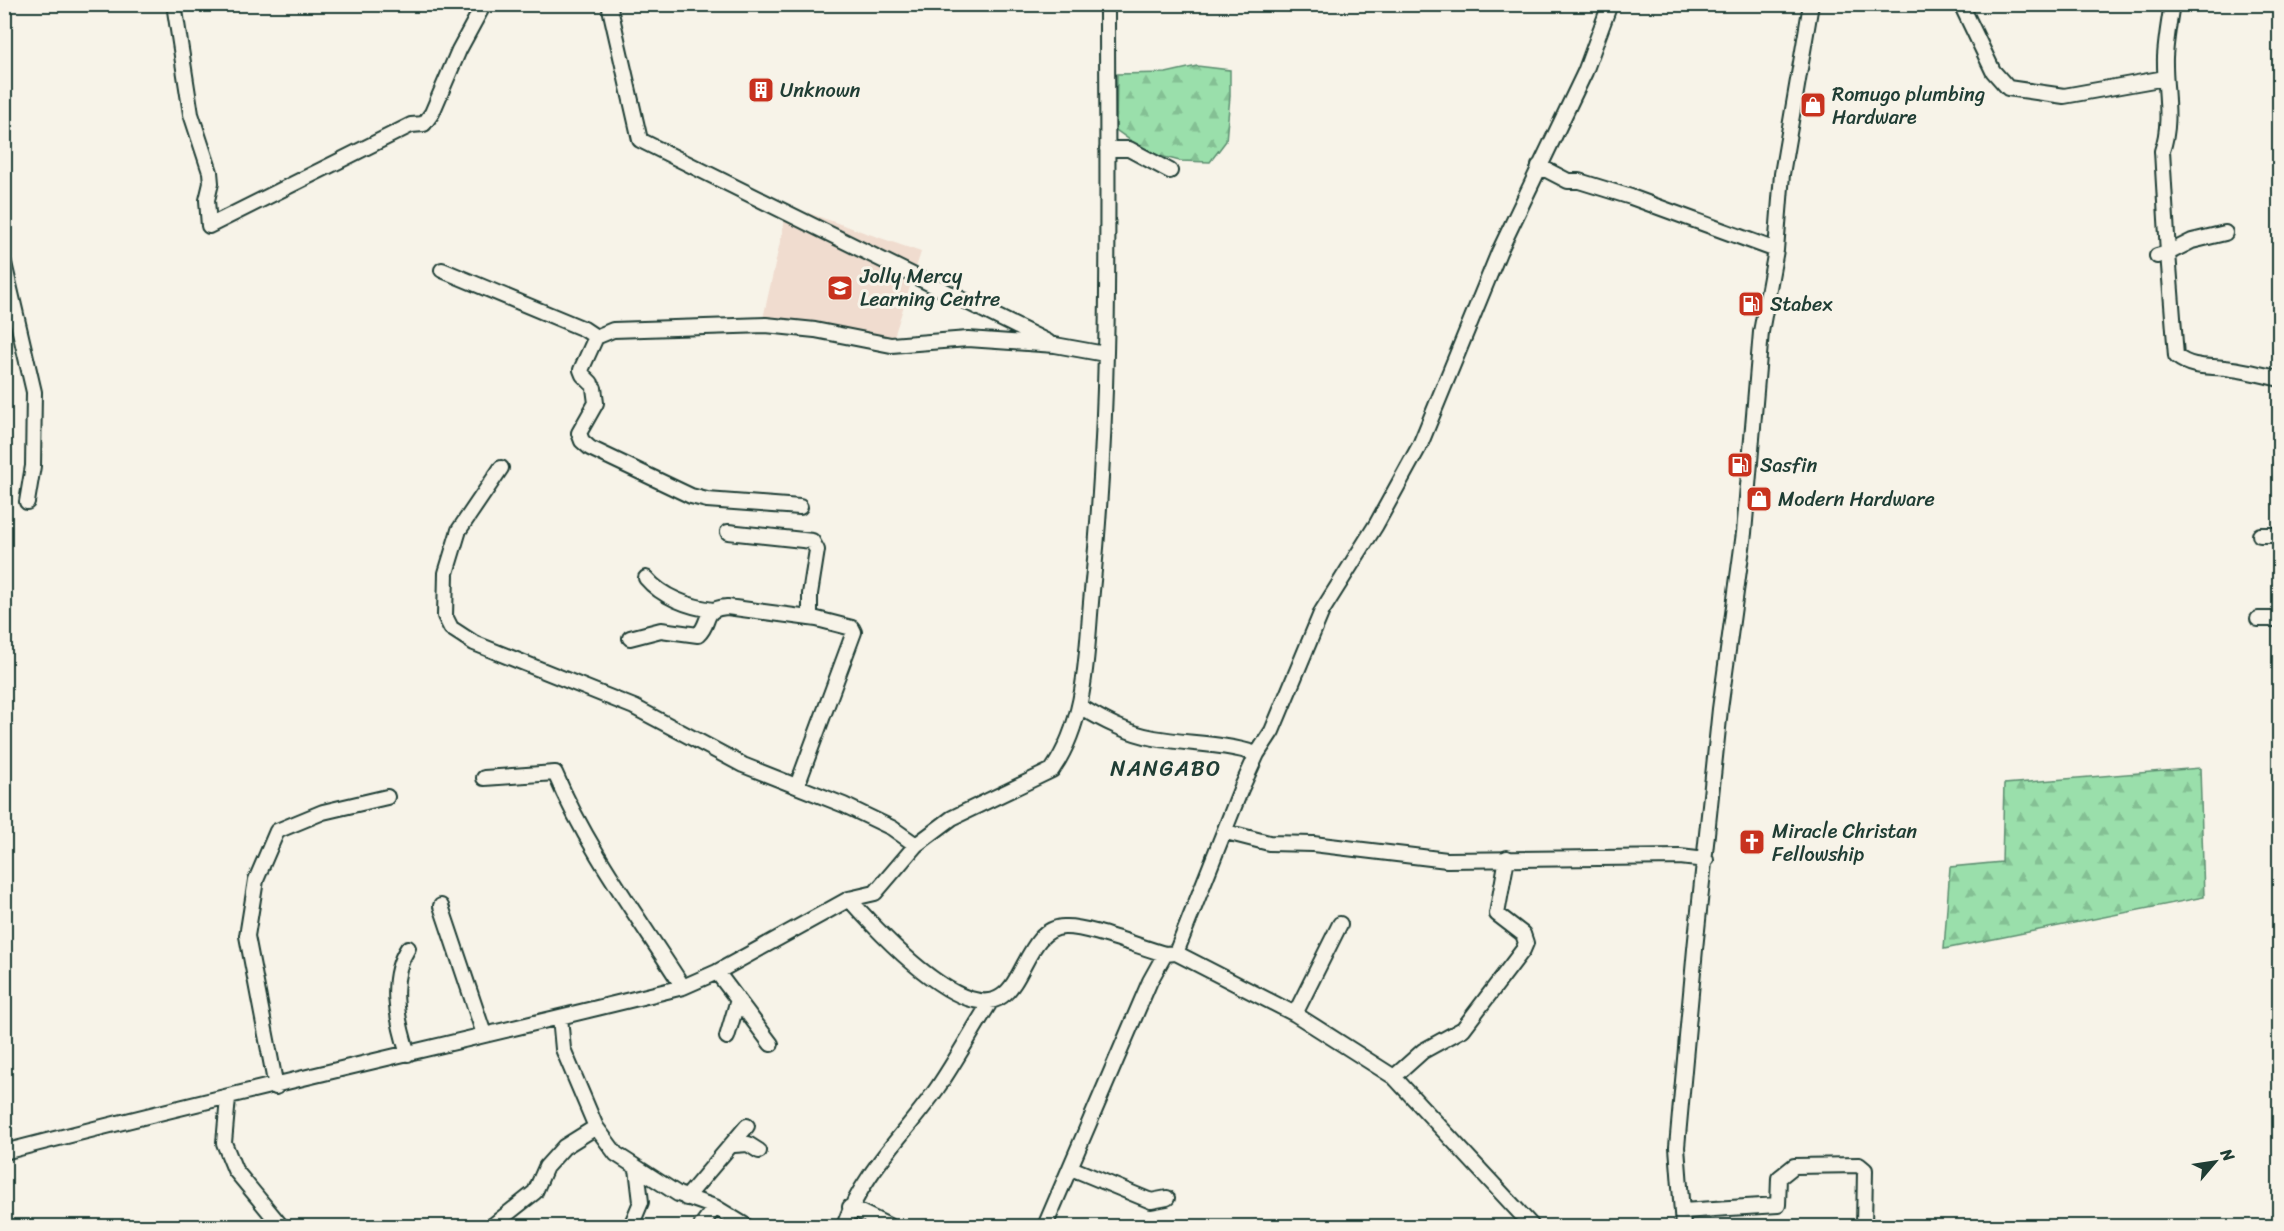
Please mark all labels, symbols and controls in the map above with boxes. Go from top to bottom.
place label: Unknown [780,73,860,108]
building icon: Unknown [746,75,776,105]
place label: Romugo plumbing Hardware [1832,77,1985,135]
shop icon: Romugo plumbing Hardware [1798,90,1828,120]
place label: Jolly Mercy Learning Centre [859,259,1000,317]
school or university icon: Jolly Mercy Learning Centre [825,273,855,303]
place label: Stabex [1770,287,1833,322]
fuel station icon: Stabex [1736,289,1766,319]
place label: Sasfin [1760,448,1818,483]
fuel station icon: Sasfin [1725,450,1755,480]
place label: Modern Hardware [1778,482,1935,517]
shop icon: Modern Hardware [1744,484,1774,514]
district label: NANGABO [1110,749,1222,788]
place label: Miracle Christan Fellowship [1772,814,1917,872]
church icon: Miracle Christan Fellowship [1737,827,1767,857]
north arrow [2185,1132,2245,1192]
text: N [2212,1142,2243,1168]

